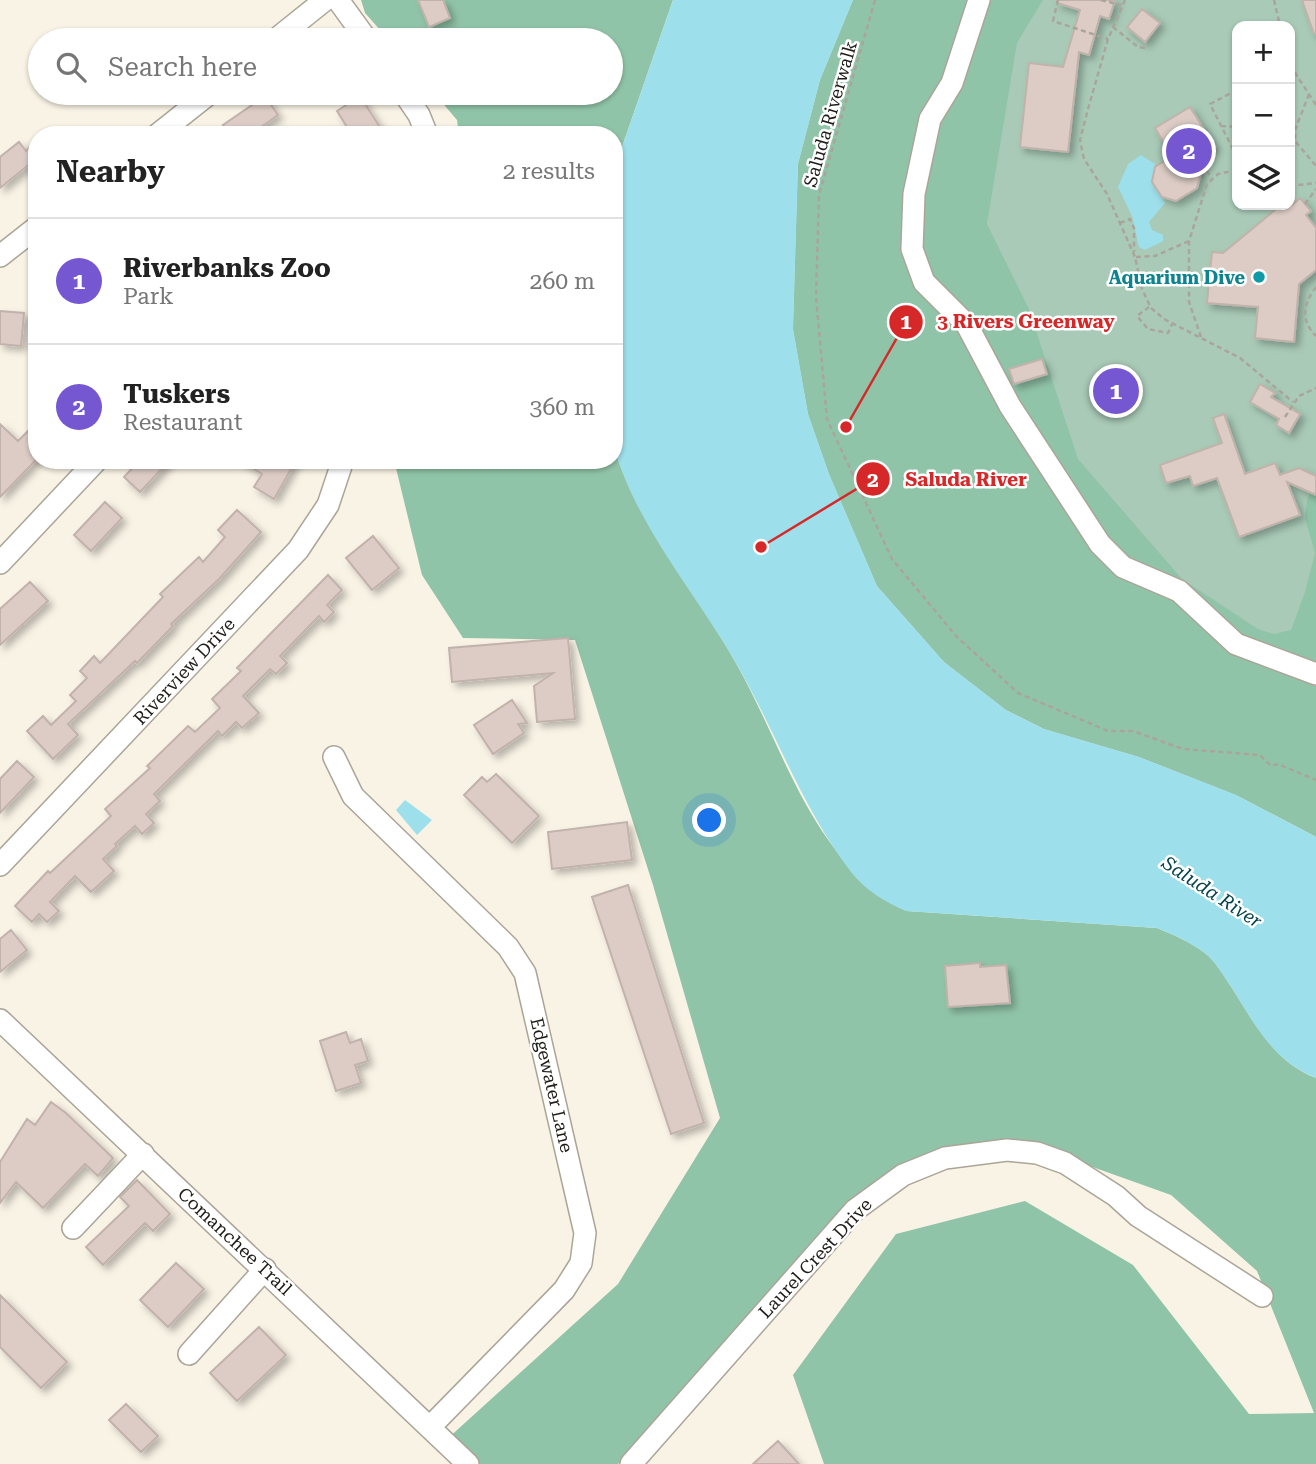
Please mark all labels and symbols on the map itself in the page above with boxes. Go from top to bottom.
street label: Saluda Riverwalk [799,39,861,189]
pin: 2 [1166,125,1212,177]
place label: Aquarium Dive [1109,267,1245,288]
marker: Aquarium Dive [1251,269,1267,285]
callout: 3 Rivers Greenway [889,302,1129,342]
text: 1 [900,310,912,334]
text: 3 Rivers Greenway [937,310,1115,333]
pin: 1 [1093,365,1139,417]
callout: Saluda River [856,459,1040,499]
text: 2 [867,468,879,492]
text: Saluda River [905,468,1027,491]
street label: Riverview Drive [129,613,239,729]
your location [692,803,726,837]
water label: Saluda River [1157,851,1266,933]
street label: Edgewater Lane [526,1016,578,1155]
street label: Comanchee Trail [174,1183,297,1299]
street label: Laurel Crest Drive [754,1194,876,1322]

